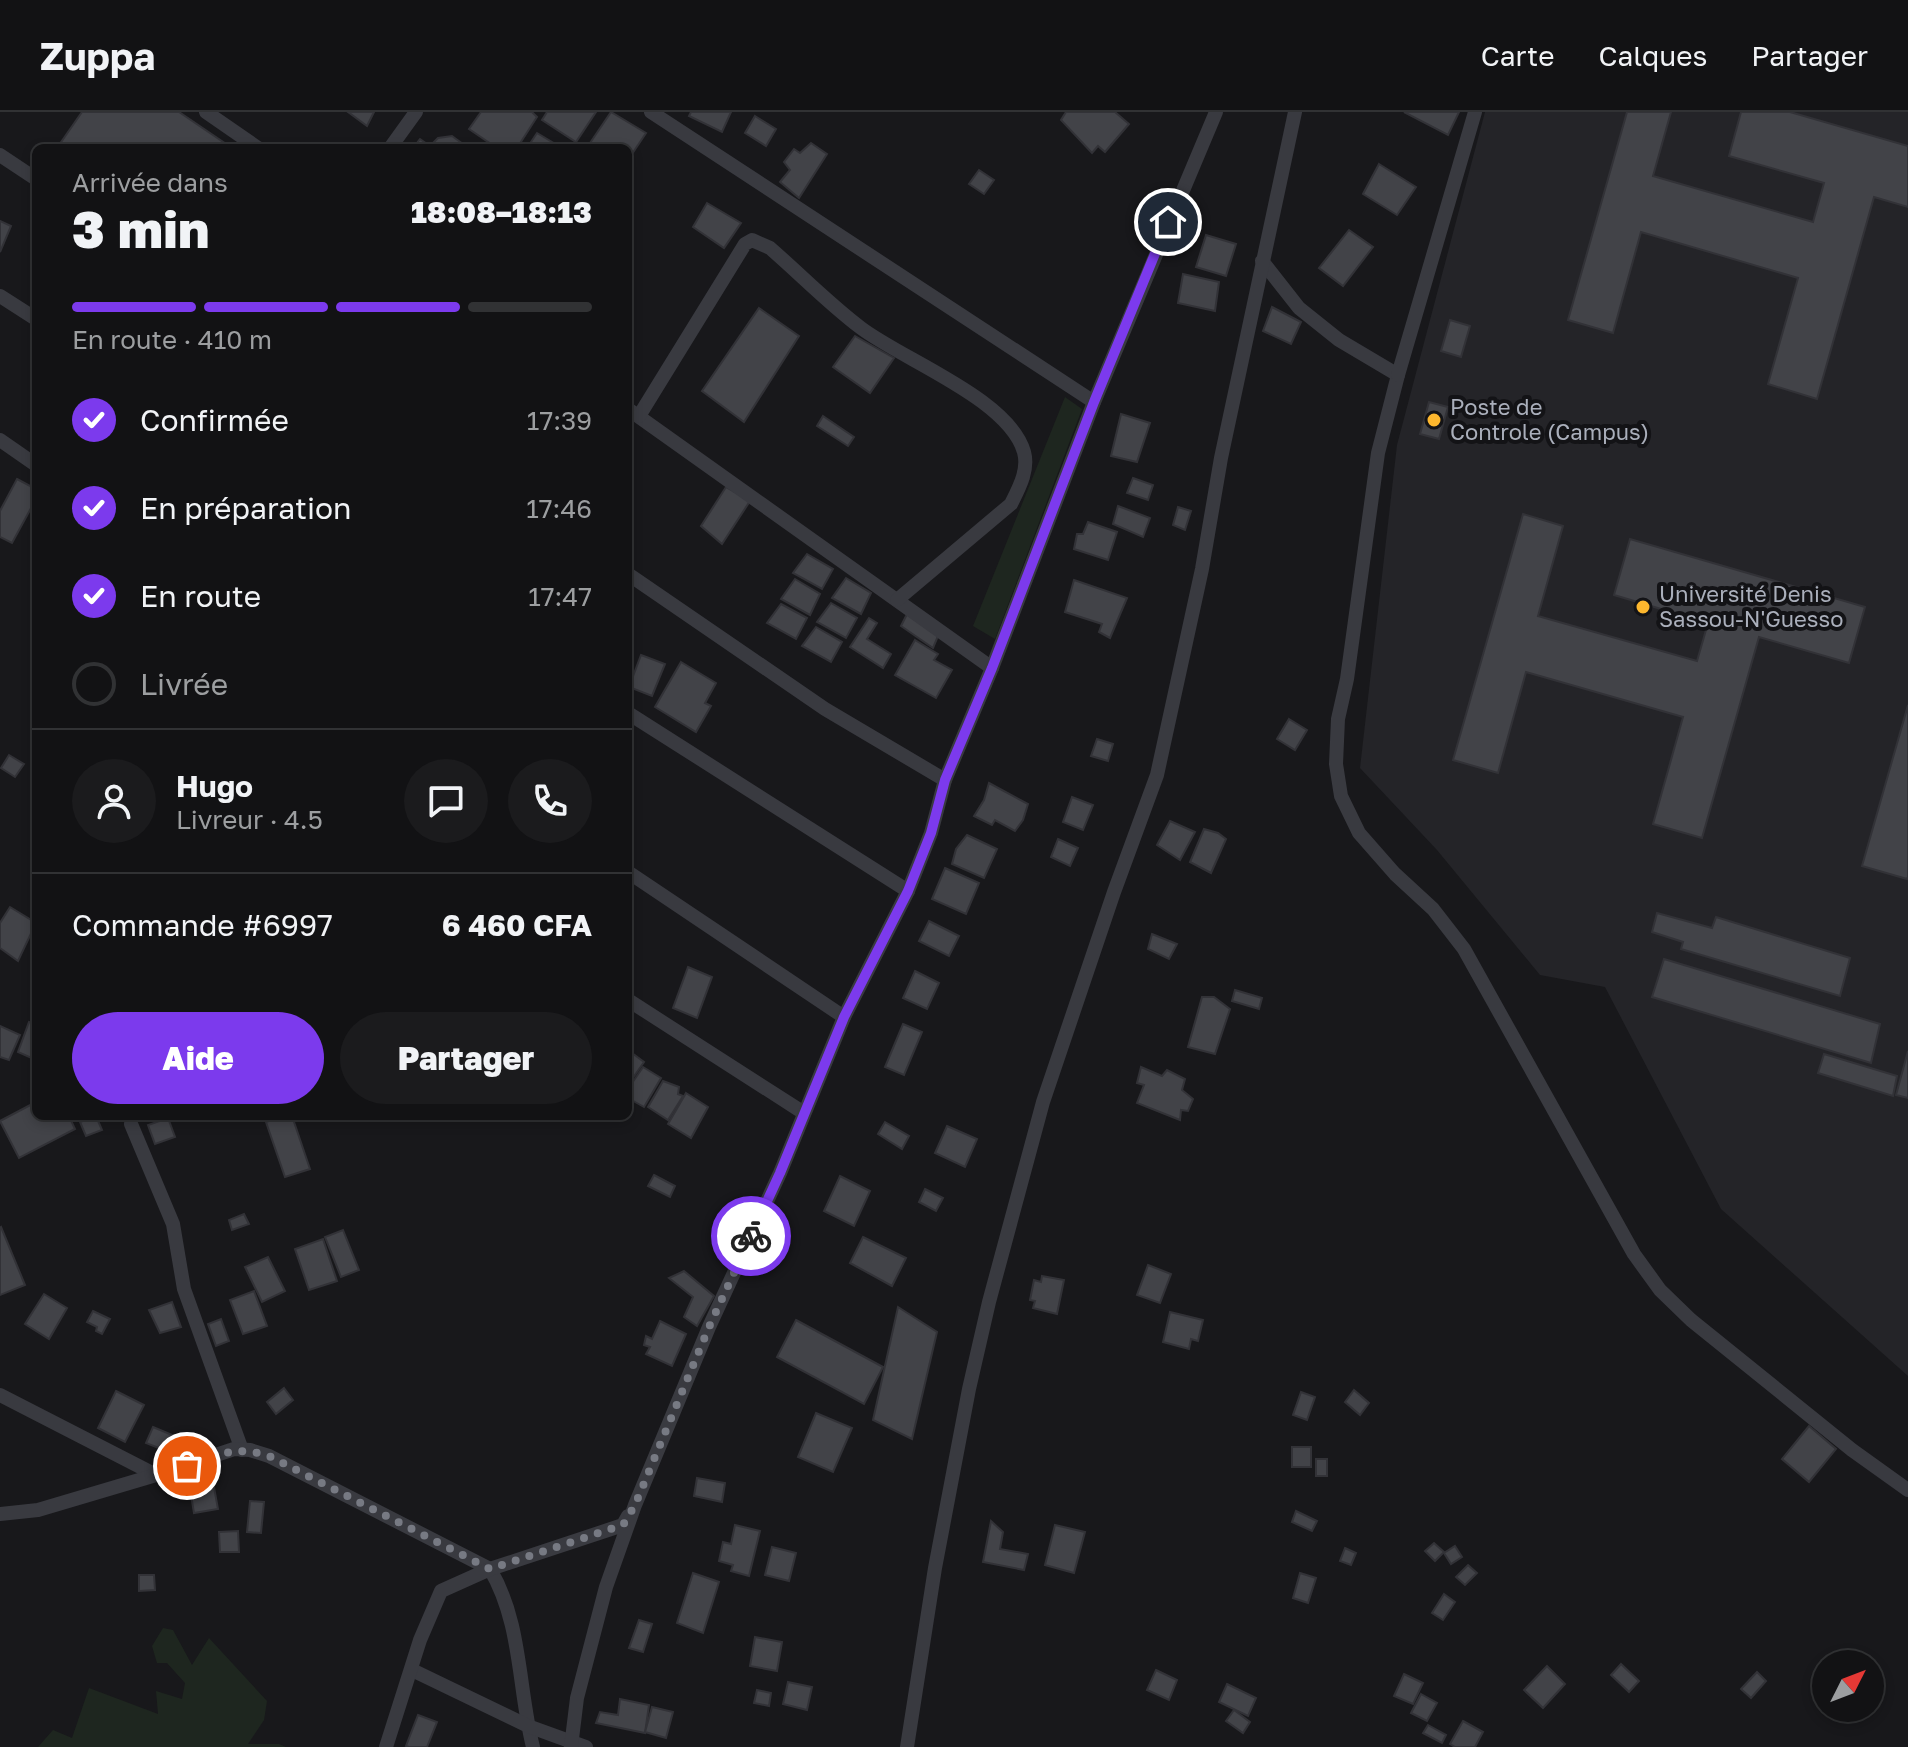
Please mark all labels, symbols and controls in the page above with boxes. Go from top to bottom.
text: Zuppa [40,33,155,78]
text: Carte [1481,39,1554,72]
text: Calques [1598,39,1707,72]
text: Partager [1751,39,1868,72]
text: Arrivée dans [72,167,228,198]
pin [1134,188,1202,256]
text: 18:08–18:13 [411,194,592,230]
text: 3 min [72,197,209,259]
icon: home [1146,200,1190,244]
text: En route · 410 m [72,324,272,355]
place label: Poste de Controle (Campus) [1450,393,1649,445]
icon: check [72,398,116,442]
text: Confirmée [140,402,289,438]
text: 17:39 [527,405,592,436]
marker: Poste de Controle (Campus) [1425,411,1443,429]
icon: check [72,486,116,530]
text: En préparation [140,490,351,526]
text: 17:46 [526,493,592,524]
icon: check [72,574,116,618]
text: En route [140,578,261,614]
place label: Université Denis Sassou-N'Guesso [1659,580,1843,632]
text: 17:47 [528,581,592,612]
marker: Université Denis Sassou-N'Guesso [1634,598,1652,616]
text: Livrée [140,666,228,702]
button: person [72,759,156,843]
button: chat [404,759,488,843]
button: phone [508,759,592,843]
text: Hugo [176,768,253,804]
text: Livreur · 4.5 [176,804,323,835]
text: Commande #6997 [72,907,333,943]
text: 6 460 CFA [442,907,592,943]
button: Aide [72,1012,324,1104]
button: Partager [340,1012,592,1104]
courier [711,1196,791,1276]
icon: bike [729,1214,773,1258]
pin [153,1432,221,1500]
icon: bag [165,1444,209,1488]
north arrow [1812,1650,1884,1722]
map controls [1812,1650,1884,1722]

